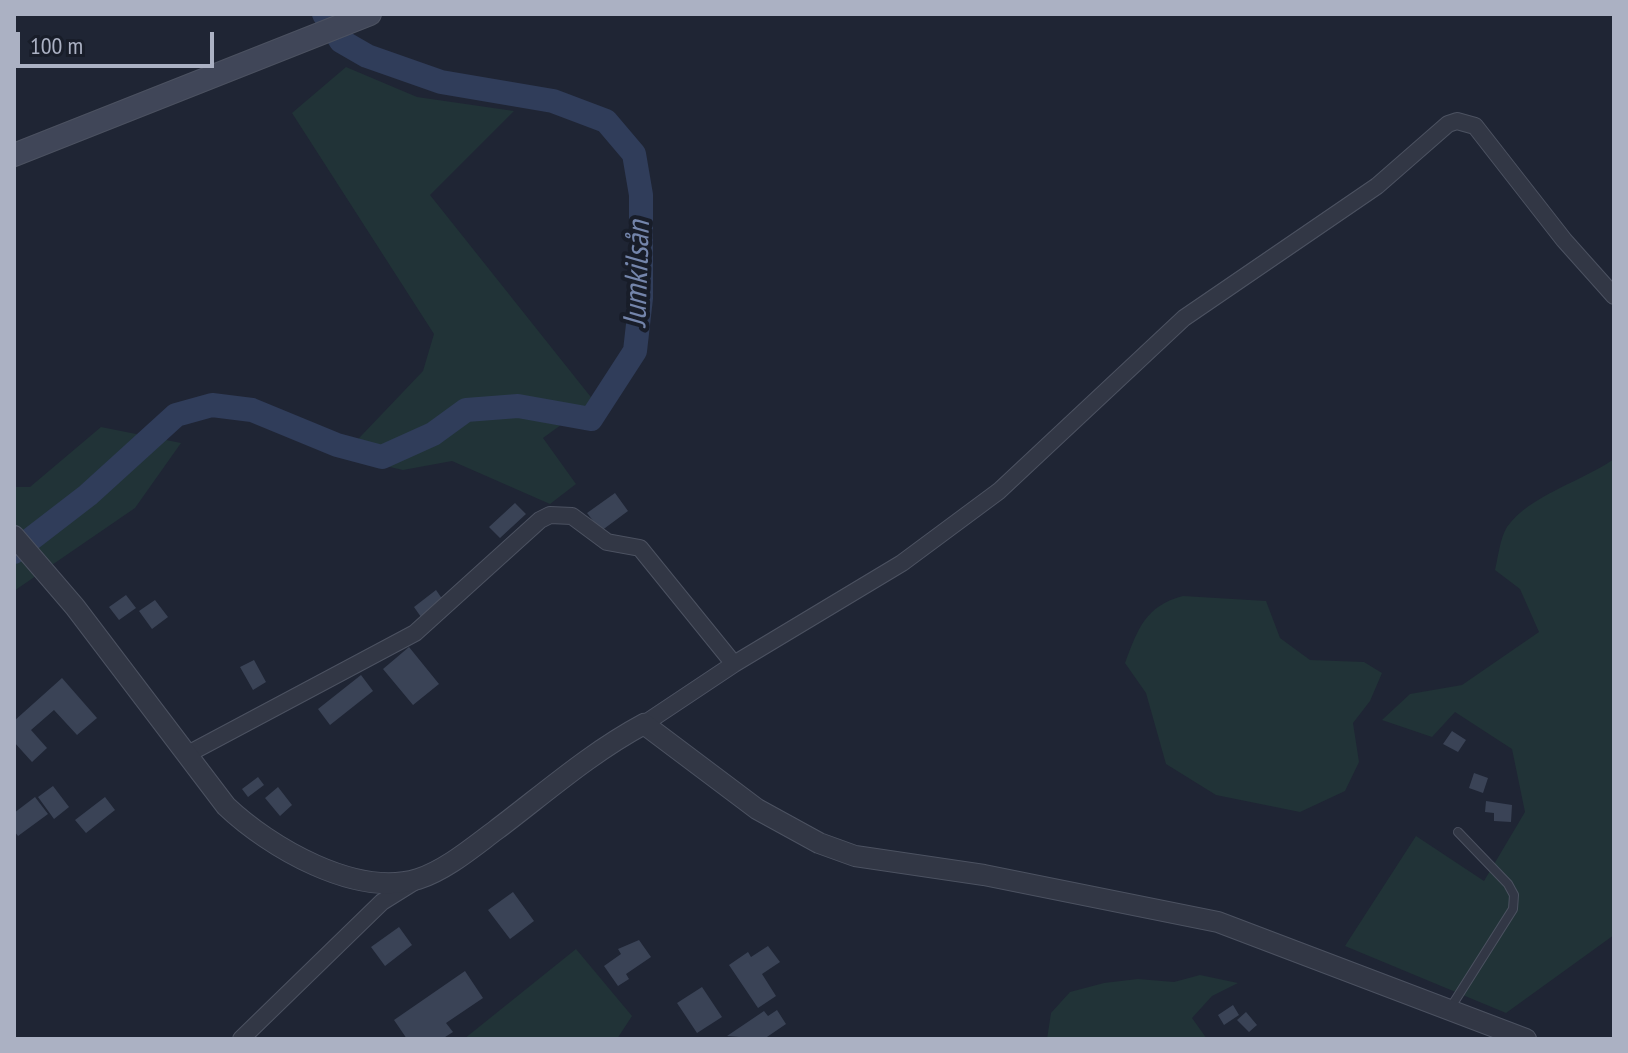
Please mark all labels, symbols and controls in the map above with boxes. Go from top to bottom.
scale bar [20,16,218,66]
text: 100 m [30,30,83,61]
water label: Jumkilsån [617,220,659,328]

